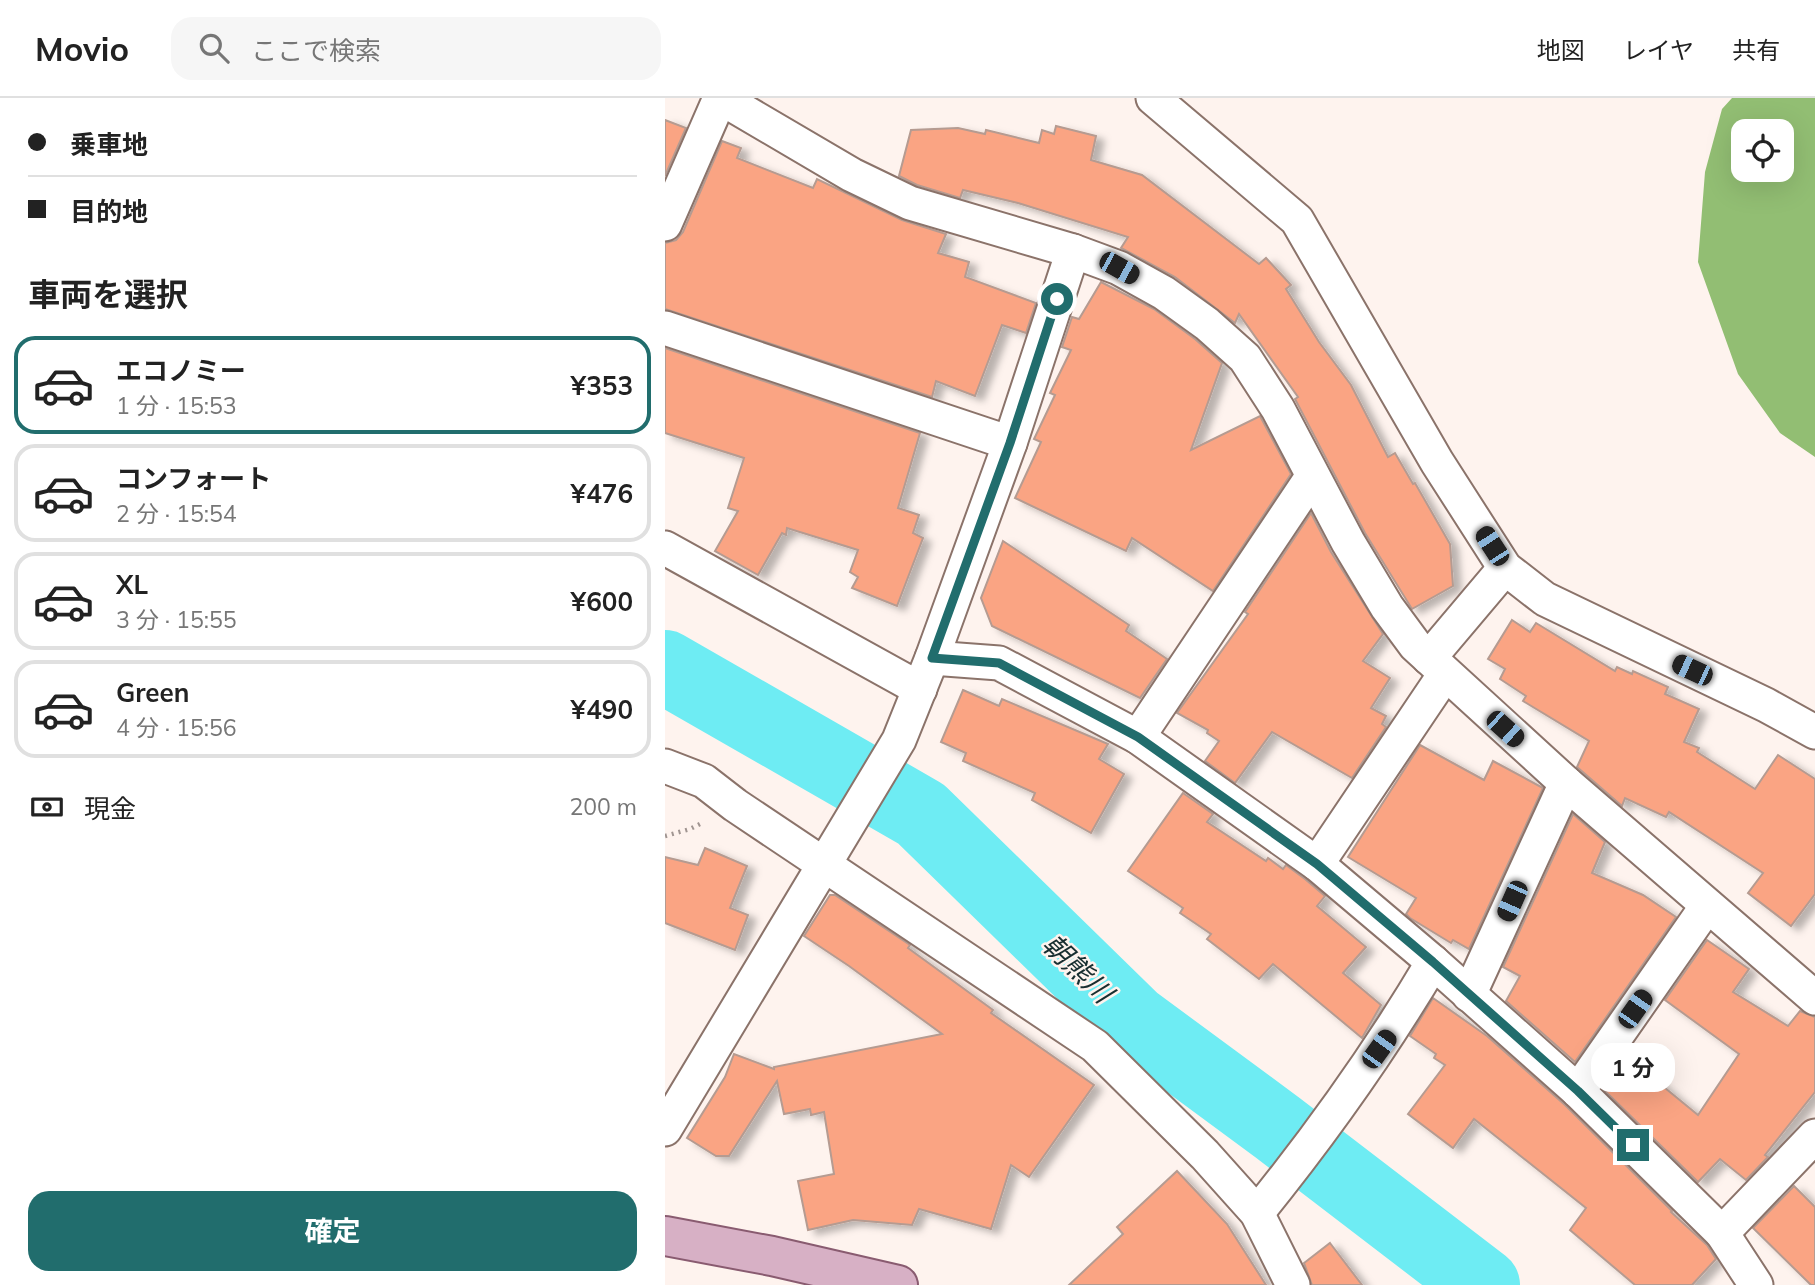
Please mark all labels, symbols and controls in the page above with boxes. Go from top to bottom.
search box [171,17,661,80]
text: Movio [35,28,129,69]
icon: search [195,29,233,67]
text: ここで検索 [251,34,381,67]
text: 地図 [1537,35,1585,65]
text: レイヤ [1623,35,1694,65]
text: 共有 [1732,35,1780,65]
map controls [1731,119,1794,182]
button: locate [1731,119,1794,182]
text: 乗車地 [70,128,148,161]
text: 目的地 [70,195,148,228]
car [1096,249,1143,287]
text: 車両を選択 [28,274,188,314]
route start [1041,283,1073,315]
icon: car [32,354,95,417]
text: エコノミー [116,354,246,387]
text: ¥353 [571,369,633,402]
text: 1 分 · 15:53 [116,391,237,420]
icon: car [32,462,95,525]
text: コンフォート [116,462,271,495]
text: ¥476 [571,477,633,510]
text: 2 分 · 15:54 [116,499,237,528]
car [1472,523,1513,569]
text: XL [116,568,148,601]
icon: car [32,570,95,633]
text: ¥600 [571,585,633,618]
text: 3 分 · 15:55 [116,605,237,634]
car [1669,652,1716,688]
text: Green [116,676,189,709]
icon: car [32,678,95,741]
text: ¥490 [571,693,633,726]
car [1483,707,1528,751]
text: 4 分 · 15:56 [116,713,237,742]
icon: cash [28,788,66,826]
text: 現金 [84,792,136,825]
text: 200 m [569,792,637,821]
car [1494,878,1531,924]
water label: 朝熊川 [1036,926,1123,1012]
car [1615,986,1656,1032]
car [1359,1026,1400,1072]
callout: 1 分 [1591,1044,1675,1093]
text: 1 分 [1611,1053,1655,1082]
route end [1617,1129,1649,1161]
button: 確定 [28,1191,637,1271]

